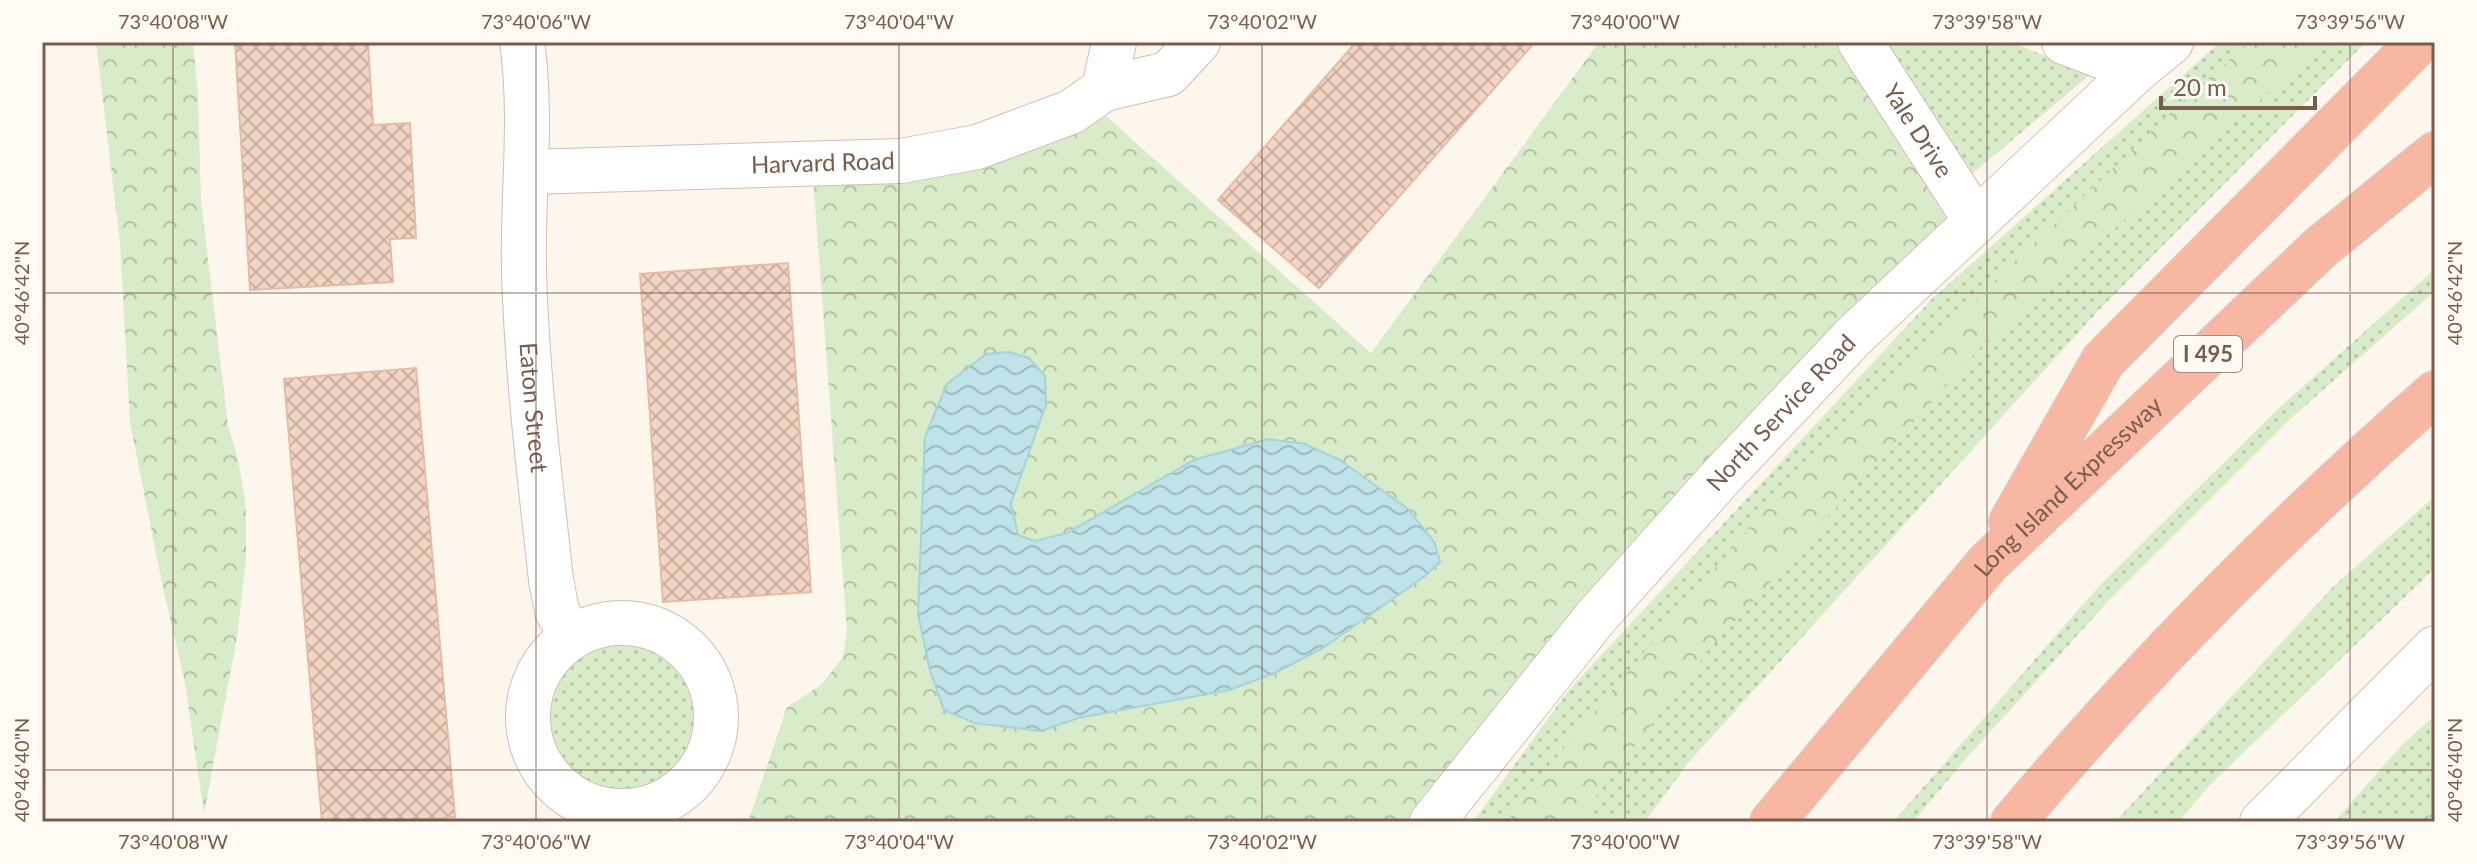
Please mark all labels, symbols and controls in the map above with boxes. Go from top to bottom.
text: 73°40'08"W [118,9,228,33]
text: 73°40'06"W [481,9,591,33]
text: 73°40'04"W [844,9,954,33]
text: 73°40'02"W [1207,9,1317,33]
text: 73°40'00"W [1570,9,1680,33]
text: 73°39'58"W [1932,9,2042,33]
text: 73°39'56"W [2295,9,2405,33]
scale bar [2161,60,2315,110]
text: 20 m [2173,72,2227,101]
street label: Yale Drive [1878,78,1960,183]
street label: Harvard Road [750,145,895,178]
text: 40°46'42"N [9,241,33,345]
text: 40°46'42"N [2442,241,2466,345]
street label: North Service Road [1700,328,1861,496]
road number: I 495 [2174,336,2242,372]
street label: Eaton Street [514,341,555,474]
street label: Long Island Expressway [1967,389,2168,582]
text: 40°46'40"N [9,718,33,822]
text: 40°46'40"N [2442,718,2466,822]
text: 73°40'08"W [118,829,228,853]
text: 73°40'06"W [481,829,591,853]
text: 73°40'04"W [844,829,954,853]
text: 73°40'02"W [1207,829,1317,853]
text: 73°40'00"W [1570,829,1680,853]
text: 73°39'58"W [1932,829,2042,853]
text: 73°39'56"W [2295,829,2405,853]

